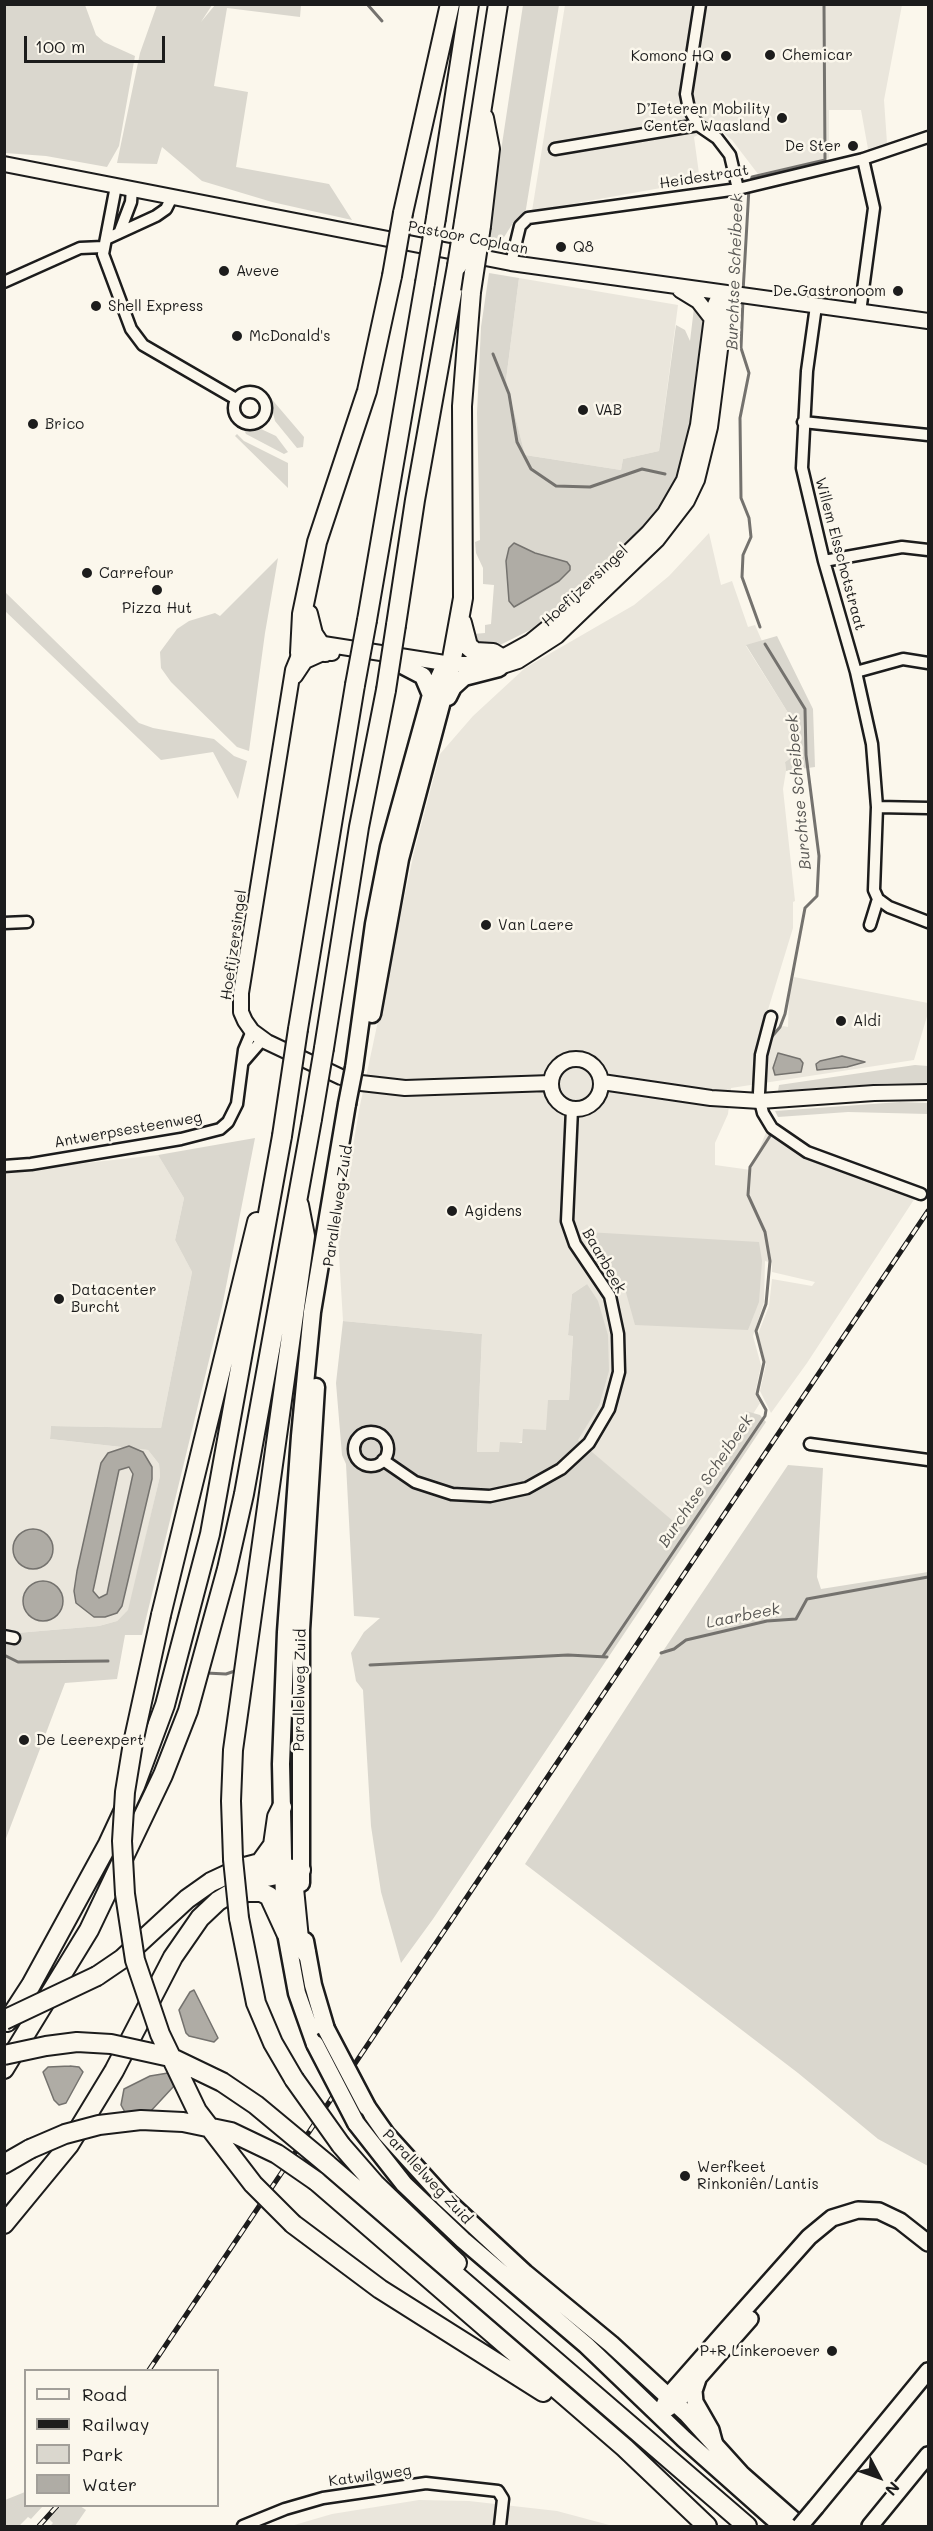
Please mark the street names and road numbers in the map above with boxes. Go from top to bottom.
street label: Heidestraat [658,161,750,193]
street label: Pastoor Coplaan [406,218,530,258]
street label: Willem Elsschotstraat [811,475,869,633]
street label: Hoefijzersingel [538,541,632,631]
street label: Hoefijzersingel [217,889,251,1001]
street label: Antwerpsesteenweg [53,1108,203,1152]
street label: Parallelweg Zuid [320,1144,356,1268]
street label: Baarbeek [578,1225,630,1297]
street label: Parallelweg Zuid [290,1628,310,1752]
street label: Parallelweg Zuid [379,2126,475,2228]
street label: Katwilgweg [327,2461,413,2491]

